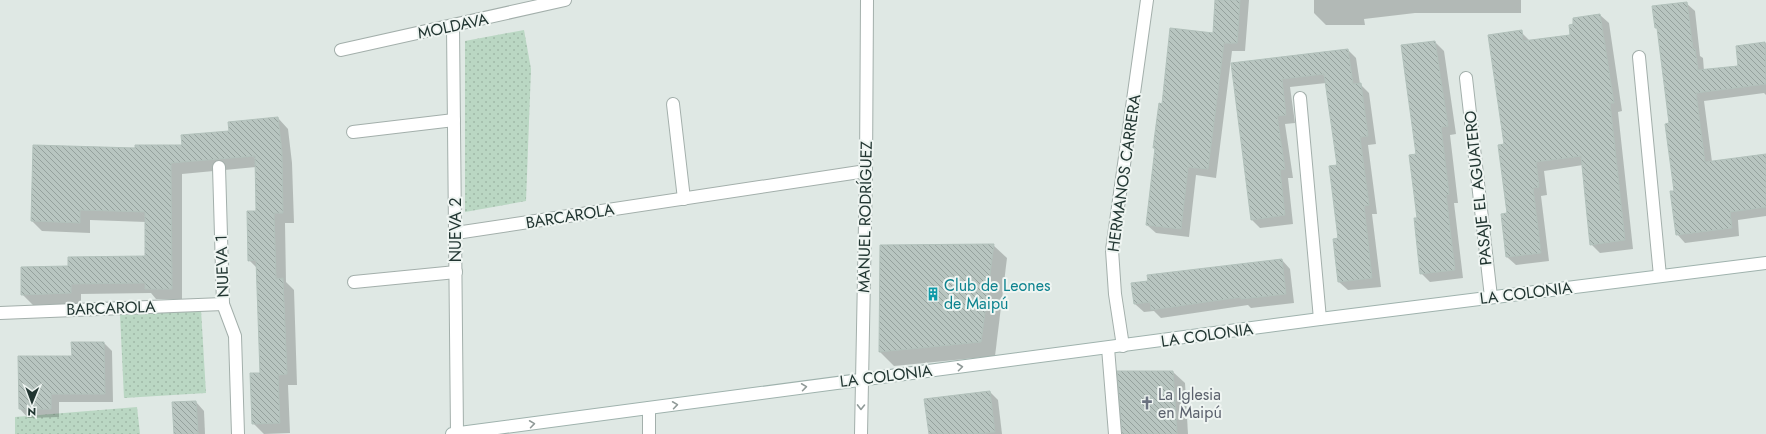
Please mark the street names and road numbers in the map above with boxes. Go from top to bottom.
street label: MOLDAVA [416,7,491,45]
street label: HERMANOS CARRERA [1102,92,1147,253]
street label: PASAJE EL AGUATERO [1458,109,1498,267]
street label: MANUEL RODRÍGUEZ [852,141,878,293]
street label: NUEVA 2 [444,198,467,262]
street label: BARCAROLA [524,198,616,234]
street label: NUEVA 1 [209,234,235,298]
street label: LA COLONIA [1478,276,1574,310]
street label: BARCAROLA [66,295,156,321]
street label: LA COLONIA [1159,317,1255,353]
street label: LA COLONIA [838,359,934,393]

